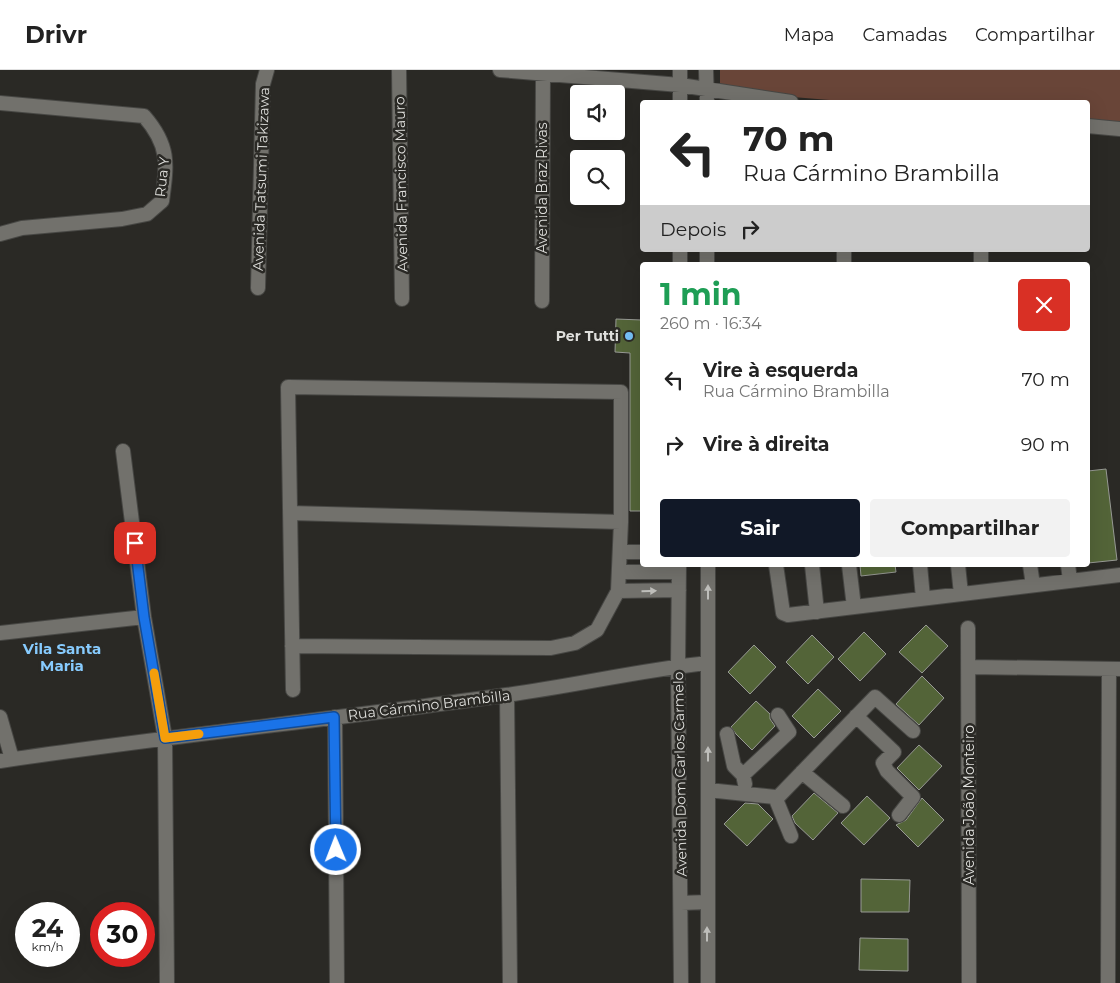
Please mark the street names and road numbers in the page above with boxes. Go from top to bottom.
street label: Avenida Tatsumi Takizawa [249,87,273,271]
street label: Avenida Francisco Mauro [390,96,412,272]
street label: Avenida Braz Rivas [533,122,551,254]
street label: Rua Y [151,156,173,198]
street label: Avenida Dom Carlos Carmelo [669,671,691,877]
street label: Rua Cármino Brambilla [347,686,511,724]
street label: Avenida João Monteiro [960,725,978,885]

